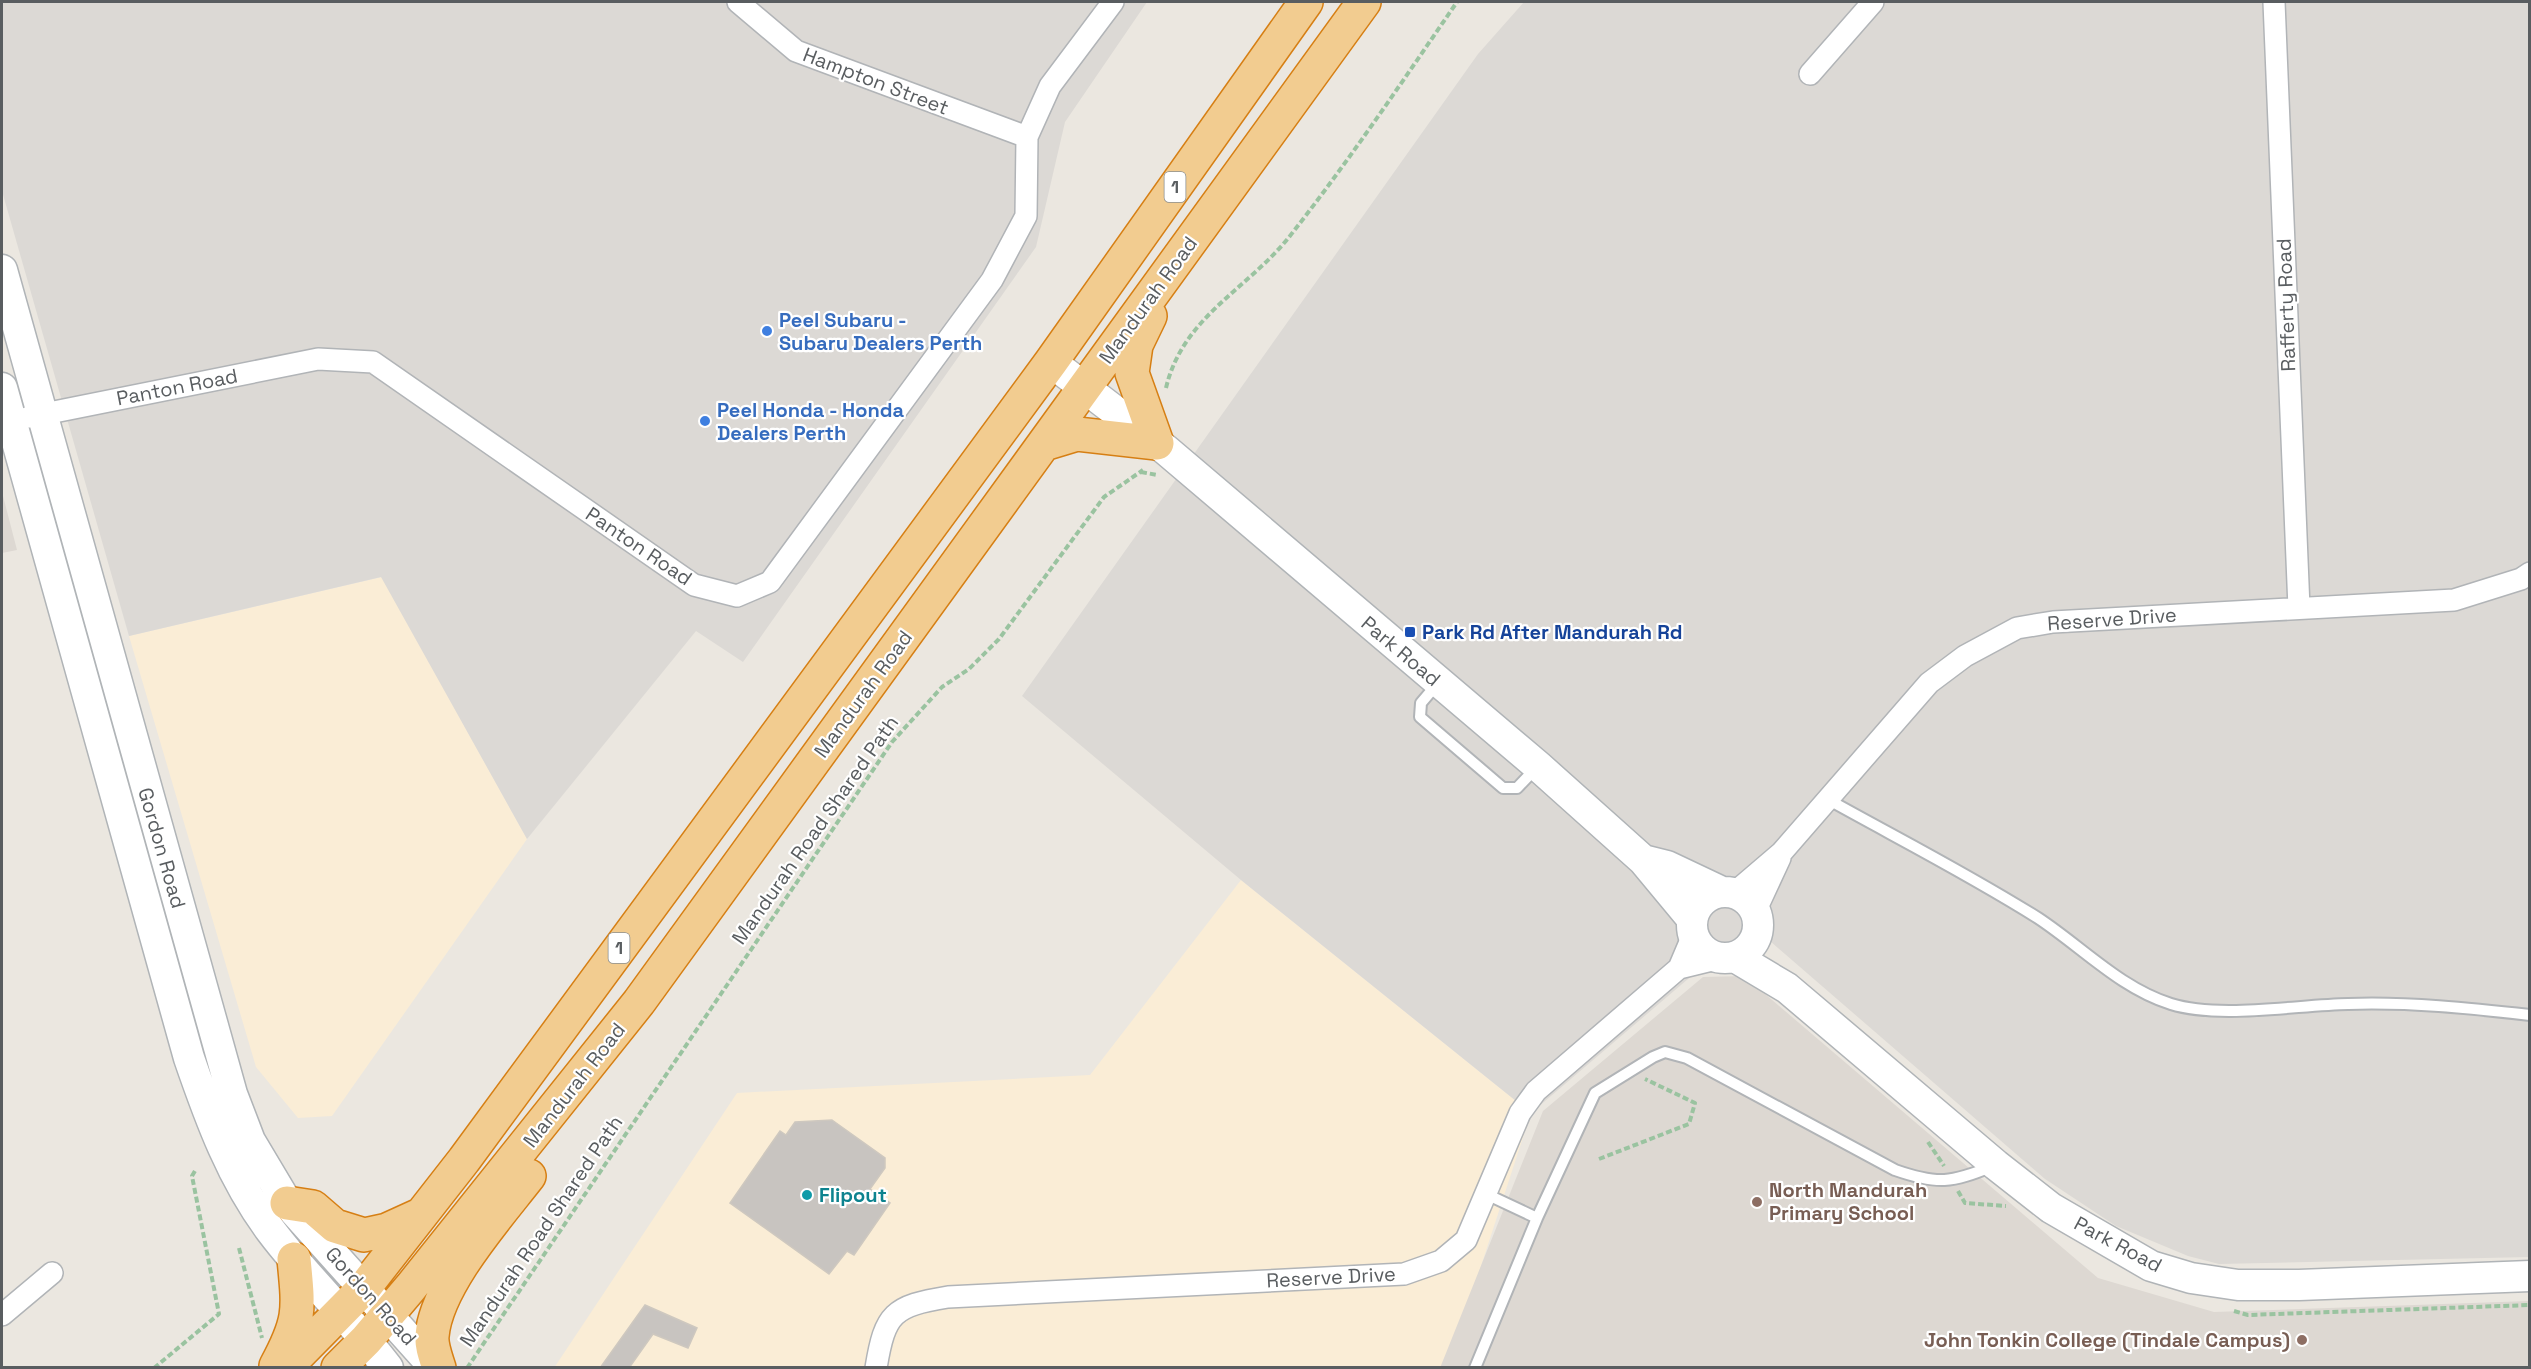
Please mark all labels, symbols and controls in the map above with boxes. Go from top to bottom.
street label: Hampton Street [799,41,953,121]
road number: 1 [1164,172,1186,202]
street label: Mandurah Road [1093,231,1203,369]
street label: Rafferty Road [2271,238,2301,372]
place label: Peel Subaru - Subaru Dealers Perth [779,307,982,356]
marker: Peel Subaru - Subaru Dealers Perth [760,324,774,338]
street label: Panton Road [114,363,240,411]
place label: Peel Honda - Honda Dealers Perth [717,397,905,446]
marker: Peel Honda - Honda Dealers Perth [698,414,712,428]
street label: Panton Road [581,501,697,591]
street label: Reserve Drive [2046,602,2178,636]
street label: Park Road [1356,610,1446,692]
place label: Park Rd After Mandurah Rd [1422,619,1683,645]
street label: Mandurah Road [808,625,918,763]
marker: Park Rd After Mandurah Rd [1403,625,1417,639]
street label: Mandurah Road Shared Path [726,710,904,950]
street label: Gordon Road [132,785,192,911]
road number: 1 [608,933,630,963]
street label: Mandurah Road [517,1017,631,1153]
street label: Mandurah Road Shared Path [454,1110,628,1352]
place label: North Mandurah Primary School [1769,1177,1927,1226]
place label: Flipout [819,1182,887,1208]
marker: Flipout [800,1188,814,1202]
marker: North Mandurah Primary School [1750,1195,1764,1209]
street label: Park Road [2070,1210,2166,1278]
street label: Gordon Road [320,1241,422,1351]
street label: Reserve Drive [1266,1261,1396,1293]
place label: John Tonkin College (Tindale Campus) [1924,1327,2290,1353]
marker: John Tonkin College (Tindale Campus) [2295,1333,2309,1347]

